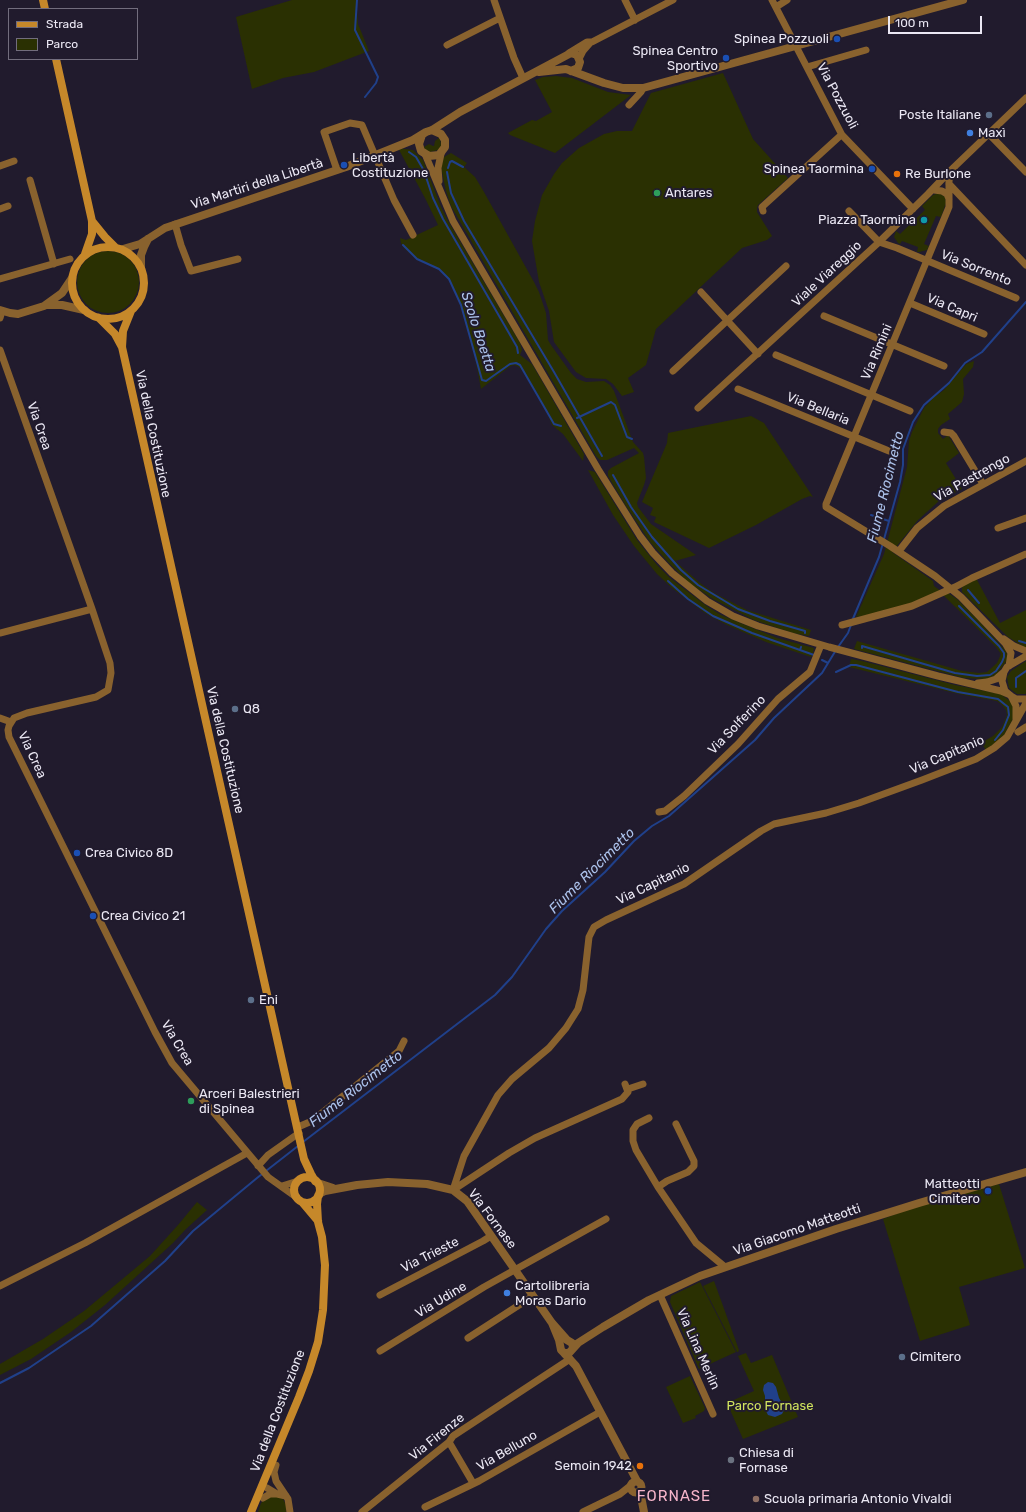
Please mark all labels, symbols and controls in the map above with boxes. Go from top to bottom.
legend [8,8,138,60]
scale bar [890,8,984,34]
text: 100 m [895,16,929,30]
text: Strada [46,17,83,31]
place label: Spinea Pozzuoli [734,31,829,47]
marker: Spinea Pozzuoli [832,34,842,44]
text: Parco [46,37,78,51]
place label: Spinea Centro Sportivo [632,43,718,74]
marker: Spinea Centro Sportivo [721,53,731,63]
street label: Via Pozzuoli [813,60,861,132]
place label: Poste Italiane [899,107,981,123]
marker: Poste Italiane [984,110,994,120]
place label: Maxì [978,125,1006,141]
marker: Maxì [965,128,975,138]
place label: Libertà Costituzione [352,150,428,181]
street label: Via Martiri della Libertà [189,155,325,213]
marker: Libertà Costituzione [339,160,349,170]
place label: Spinea Taormina [764,161,864,177]
marker: Spinea Taormina [867,164,877,174]
place label: Re Burlone [905,166,971,182]
marker: Re Burlone [892,169,902,179]
place label: Antares [665,185,712,201]
marker: Antares [652,188,662,198]
place label: Piazza Taormina [818,212,916,228]
marker: Piazza Taormina [919,215,929,225]
street label: Viale Viareggio [789,238,865,310]
street label: Via Sorrento [938,247,1014,289]
water label: Scolo Boetta [457,290,499,374]
street label: Via Capri [924,290,980,326]
street label: Via Rimini [858,322,896,382]
street label: Via della Costituzione [132,369,174,499]
street label: Via Bellaria [784,389,852,429]
street label: Via Crea [24,400,54,452]
water label: Fiume Riocimetto [864,429,908,545]
street label: Via Pastrengo [931,451,1013,505]
street label: Via della Costituzione [203,685,247,815]
street label: Via Solferino [705,692,769,758]
place label: Q8 [243,701,260,717]
marker: Q8 [230,704,240,714]
street label: Via Crea [14,729,50,781]
street label: Via Capitanio [907,732,987,778]
water label: Fiume Riocimetto [546,825,638,917]
place label: Crea Civico 8D [85,845,173,861]
marker: Crea Civico 8D [72,848,82,858]
street label: Via Capitanio [614,860,692,908]
place label: Crea Civico 21 [101,908,185,924]
marker: Crea Civico 21 [88,911,98,921]
place label: Eni [259,992,278,1008]
marker: Eni [246,995,256,1005]
street label: Via Crea [157,1018,197,1068]
water label: Fiume Riocimetto [306,1047,406,1131]
place label: Arceri Balestrieri di Spinea [199,1086,300,1117]
marker: Arceri Balestrieri di Spinea [186,1096,196,1106]
place label: Matteotti Cimitero [924,1176,980,1207]
street label: Via Fornase [464,1186,520,1252]
marker: Matteotti Cimitero [983,1186,993,1196]
street label: Via Giacomo Matteotti [731,1201,863,1259]
street label: Via Trieste [398,1234,462,1276]
place label: Cartolibreria Moras Dario [515,1278,590,1309]
street label: Via Udine [412,1279,470,1321]
marker: Cartolibreria Moras Dario [502,1288,512,1298]
street label: Via Lina Merlin [673,1306,723,1392]
street label: Via della Costituzione [247,1348,309,1474]
place label: Cimitero [910,1349,961,1365]
marker: Cimitero [897,1352,907,1362]
park label: Parco Fornase [727,1398,813,1414]
street label: Via Firenze [406,1410,468,1464]
street label: Via Belluno [474,1427,540,1475]
place label: Chiesa di Fornase [739,1445,794,1476]
marker: Chiesa di Fornase [726,1455,736,1465]
place label: Semoin 1942 [555,1458,632,1474]
marker: Semoin 1942 [635,1461,645,1471]
district label: FORNASE [637,1488,711,1506]
place label: Scuola primaria Antonio Vivaldi [764,1491,952,1507]
marker: Scuola primaria Antonio Vivaldi [751,1494,761,1504]

